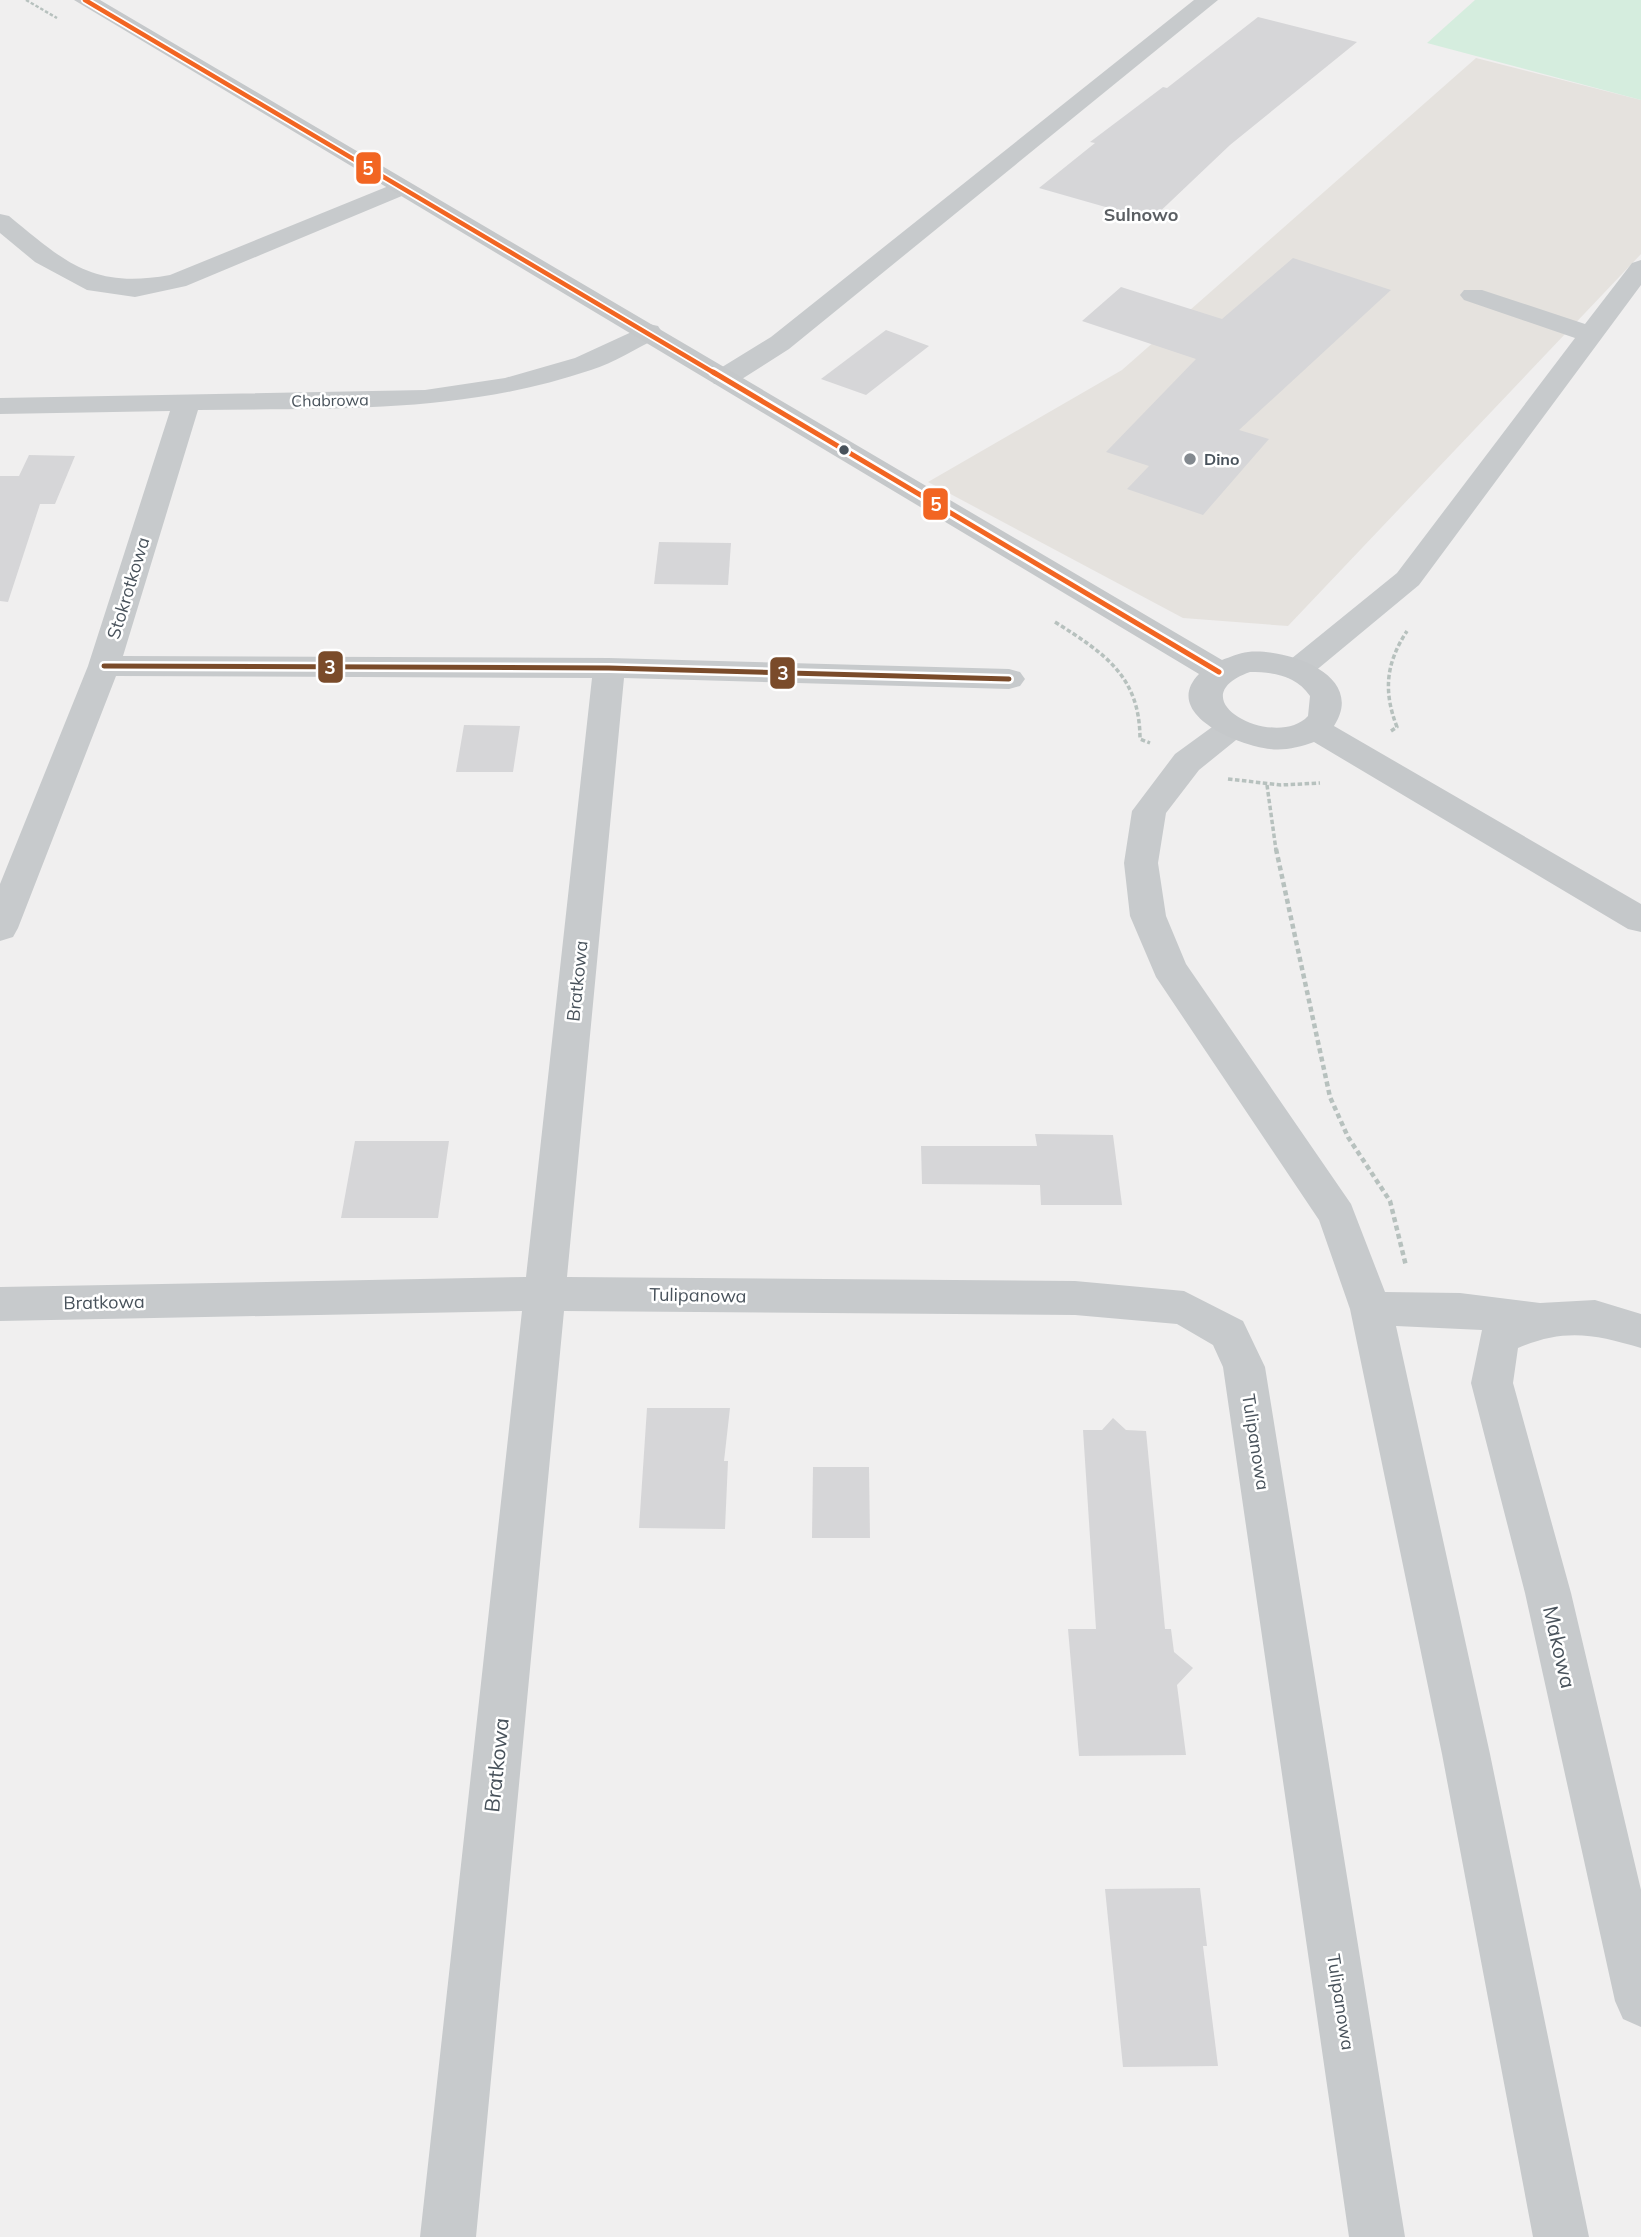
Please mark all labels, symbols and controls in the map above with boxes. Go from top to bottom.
line badge: 5 [355,151,382,185]
text: 5 [362,156,374,180]
district label: Sulnowo [1104,203,1178,226]
street label: Chabrowa [291,389,369,411]
unlabelled marker [837,443,851,457]
place label: Dino [1204,449,1240,469]
marker: Dino [1182,451,1198,467]
line badge: 5 [922,487,949,521]
text: 5 [930,492,942,516]
street label: Stokrotkowa [102,534,154,642]
line badge: 3 [317,650,344,684]
text: 3 [324,655,336,679]
line badge: 3 [769,656,796,690]
text: 3 [777,661,789,685]
street label: Bratkowa [561,939,593,1023]
street label: Tulipanowa [649,1283,747,1307]
street label: Bratkowa [63,1290,145,1314]
street label: Tulipanowa [1237,1392,1275,1492]
street label: Makowa [1538,1603,1582,1691]
street label: Bratkowa [478,1717,514,1813]
street label: Tulipanowa [1322,1952,1360,2052]

